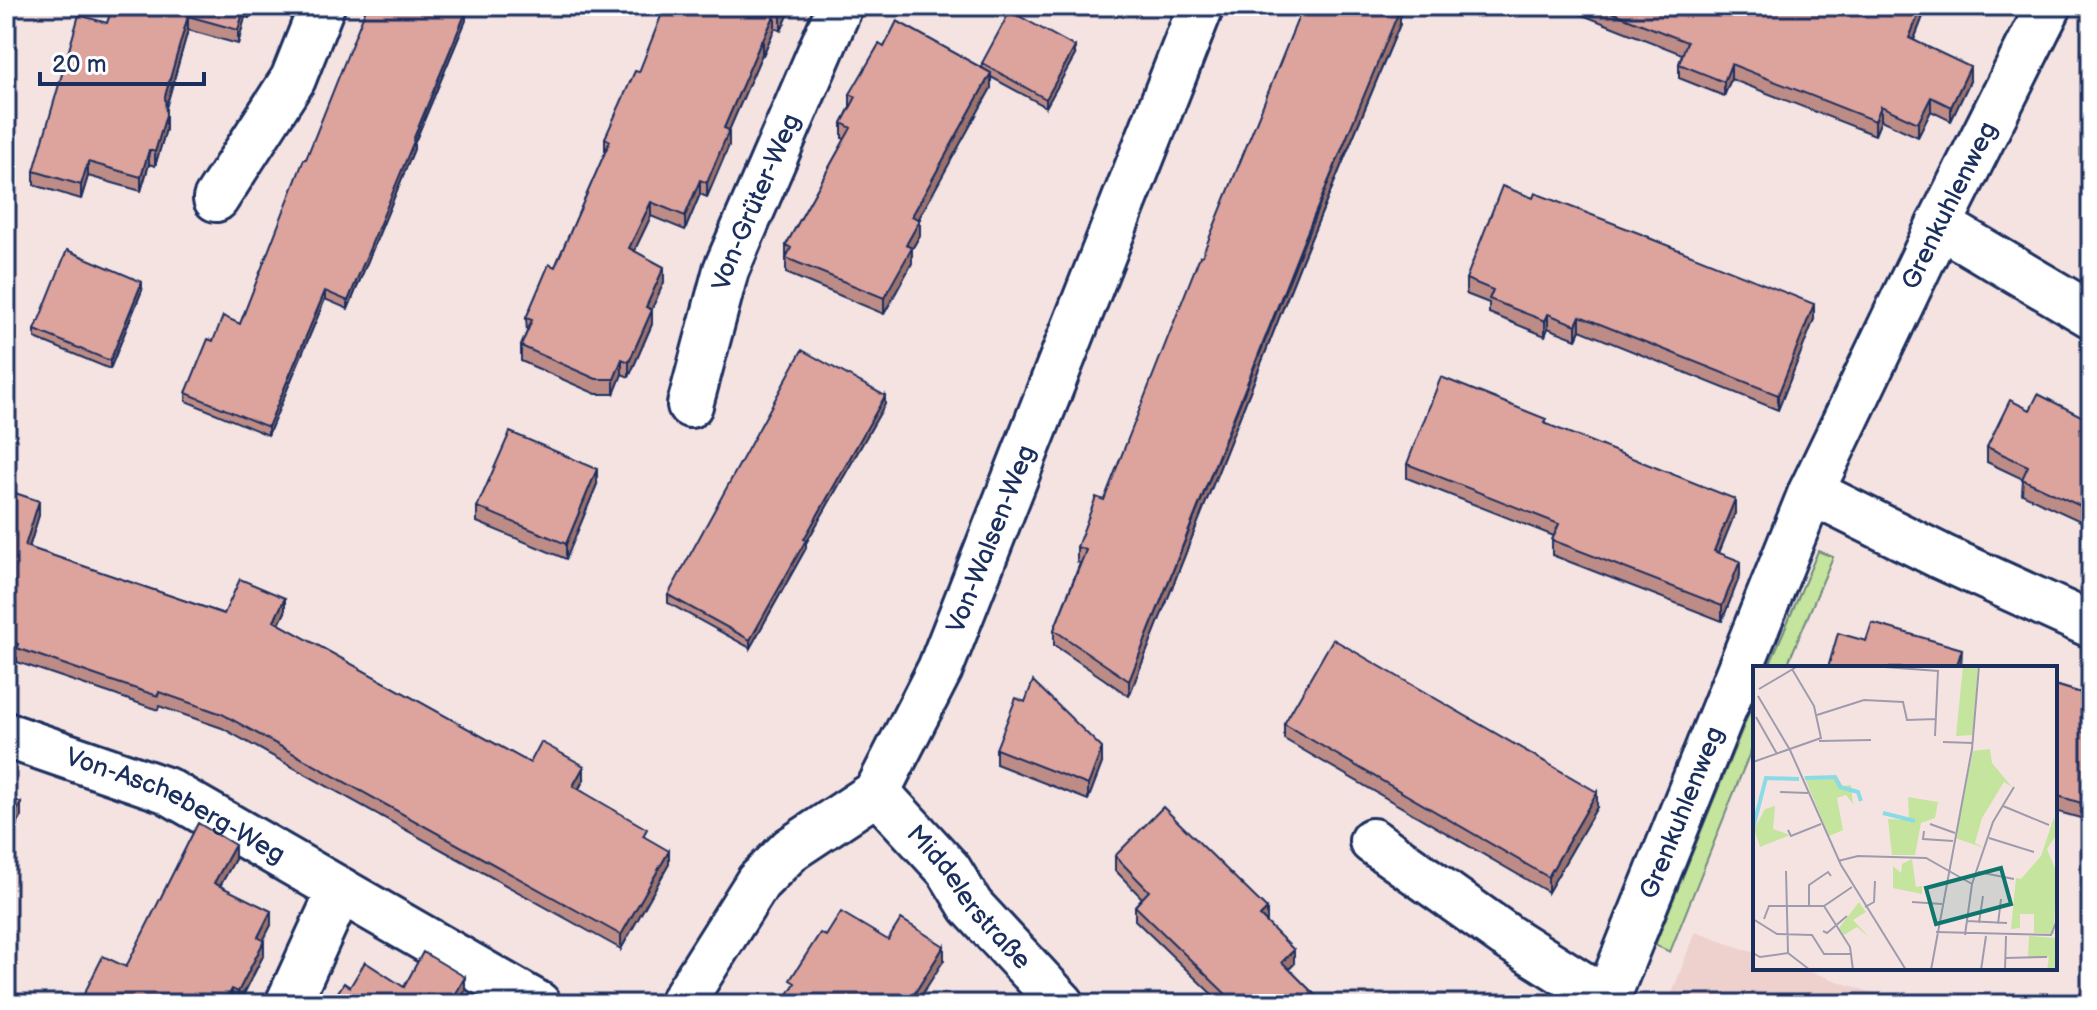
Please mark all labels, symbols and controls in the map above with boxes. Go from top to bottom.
scale bar [40,36,204,86]
text: 20 m [52,50,107,79]
street label: Von-Grüter-Weg [706,109,807,294]
street label: Grenkuhlenweg [1895,117,2004,294]
street label: Von-Walsen-Weg [940,441,1042,637]
inset map [1753,666,2057,970]
street label: Grenkuhlenweg [1633,722,1730,904]
street label: Von-Ascheberg-Weg [62,741,290,871]
street label: Middelerstraße [900,819,1037,976]

